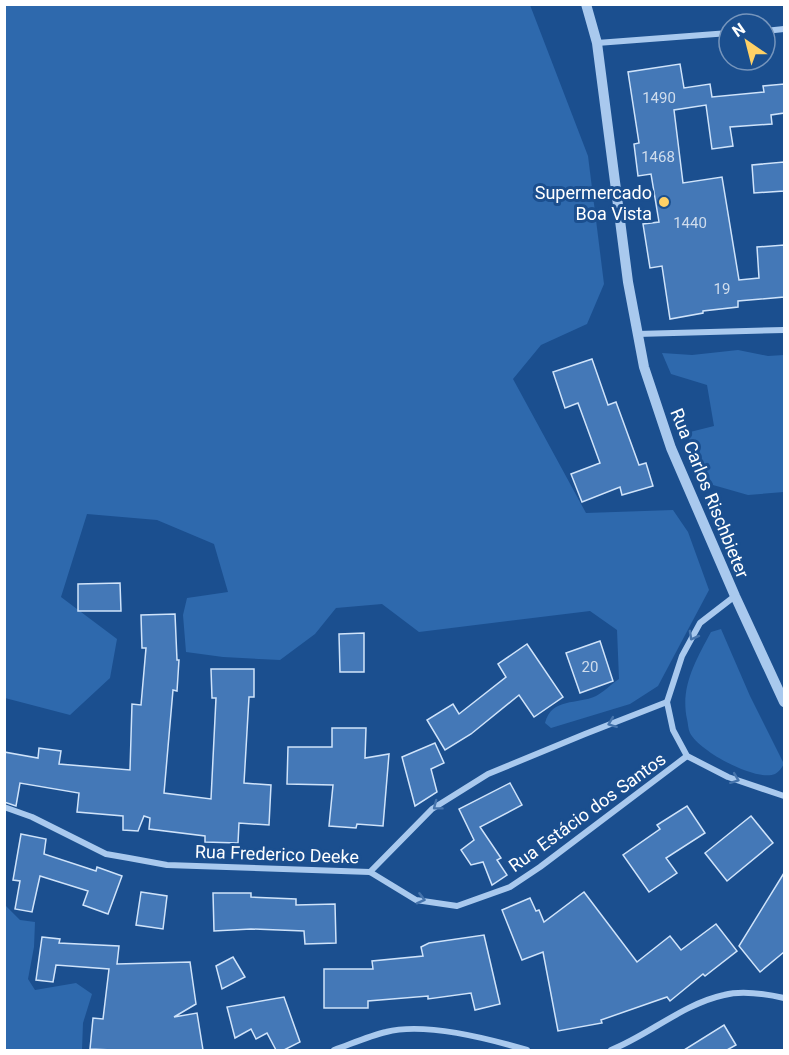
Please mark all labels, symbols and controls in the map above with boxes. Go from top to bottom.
north arrow [717,12,777,72]
text: N [729,19,749,41]
house number: 1490 [642,89,676,107]
house number: 1468 [641,148,675,166]
place label: Supermercado Boa Vista [535,182,652,224]
marker: Supermercado Boa Vista [657,195,671,209]
house number: 1440 [673,214,707,232]
house number: 19 [714,280,730,298]
street label: Rua Carlos Rischbieter [666,405,754,581]
one-way arrow [689,630,700,640]
house number: 20 [582,658,598,676]
one-way arrow [608,716,619,728]
street label: Rua Estácio dos Santos [504,748,670,876]
one-way arrow [728,772,739,784]
one-way arrow [432,799,443,810]
street label: Rua Frederico Deeke [195,841,359,867]
one-way arrow [416,892,426,905]

